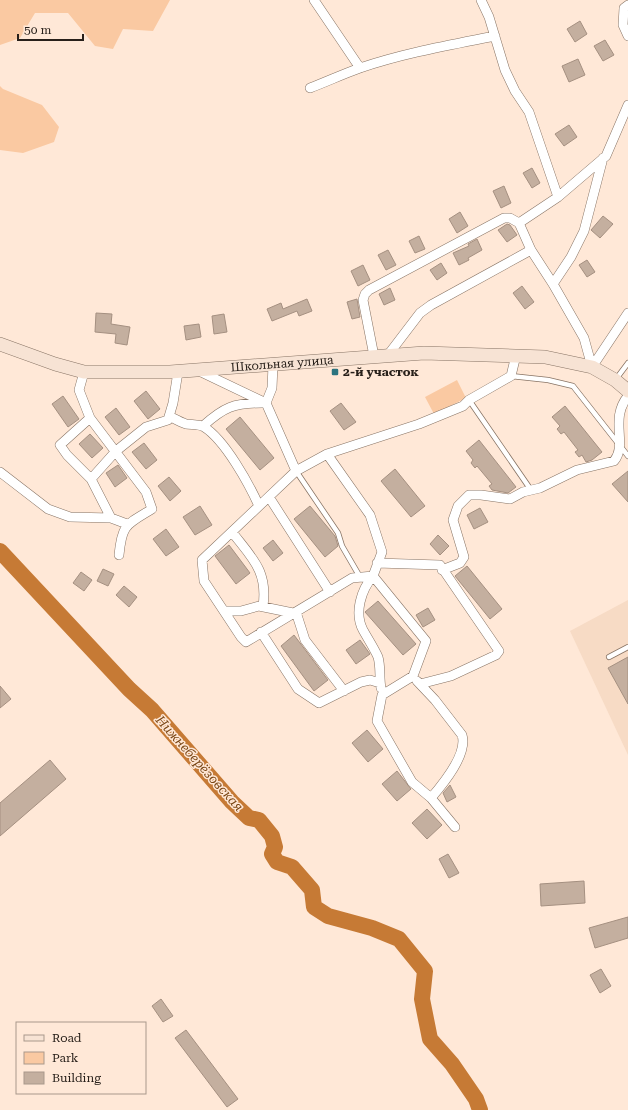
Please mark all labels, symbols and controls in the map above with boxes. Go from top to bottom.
scale bar [18,16,83,42]
text: 50 m [24,23,51,37]
street label: Школьная улица [230,353,335,374]
place label: 2-й участок [343,365,420,379]
marker: 2-й участок [330,367,340,377]
water label: Нижнеберёзовская [152,712,247,814]
legend [16,1022,146,1094]
text: Road [52,1031,82,1045]
text: Park [52,1051,79,1065]
text: Building [52,1071,101,1085]

